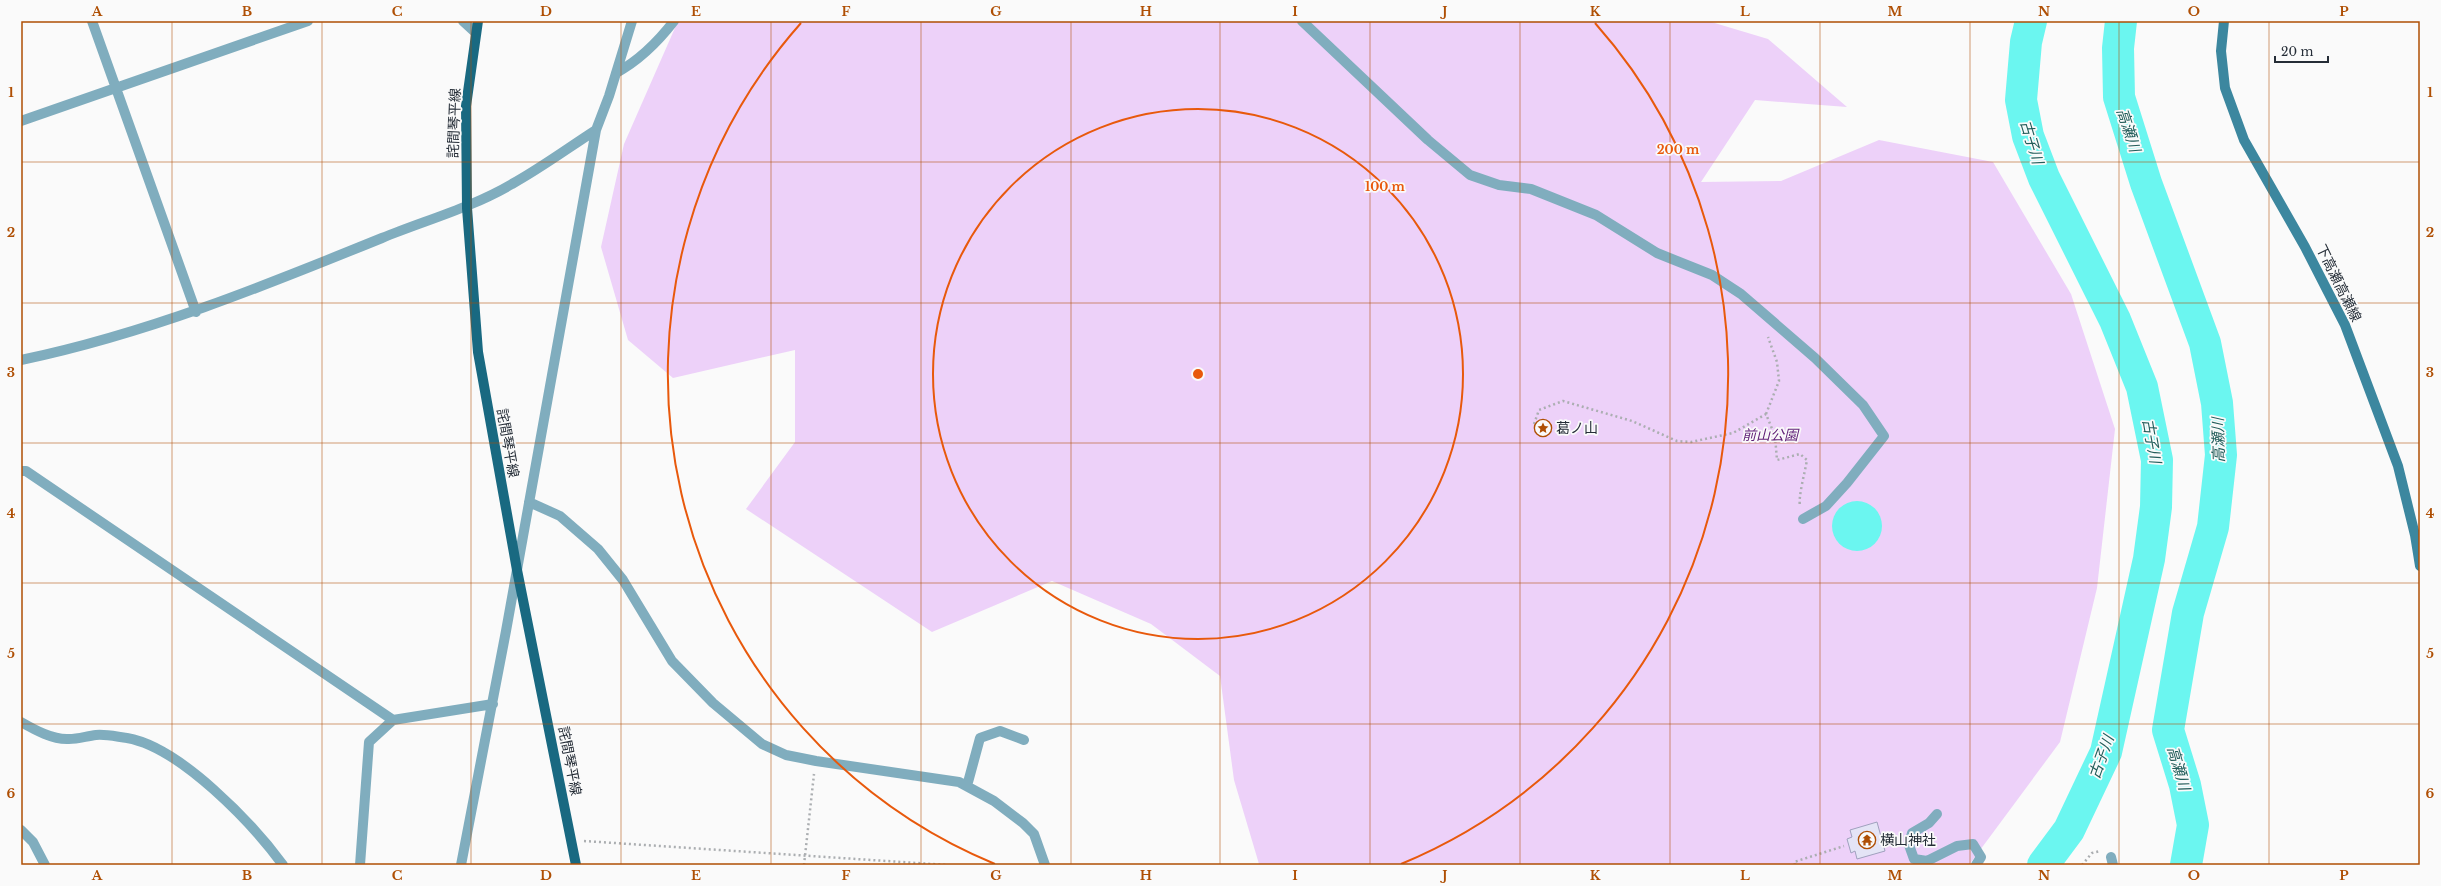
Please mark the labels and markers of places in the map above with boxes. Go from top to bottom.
centre of rings [1191,367,1205,381]
place icon: 葛ノ山 [1533,418,1553,438]
place label: 葛ノ山 [1556,419,1598,437]
temple icon: 横山神社 [1857,830,1877,850]
place label: 横山神社 [1880,831,1936,849]

